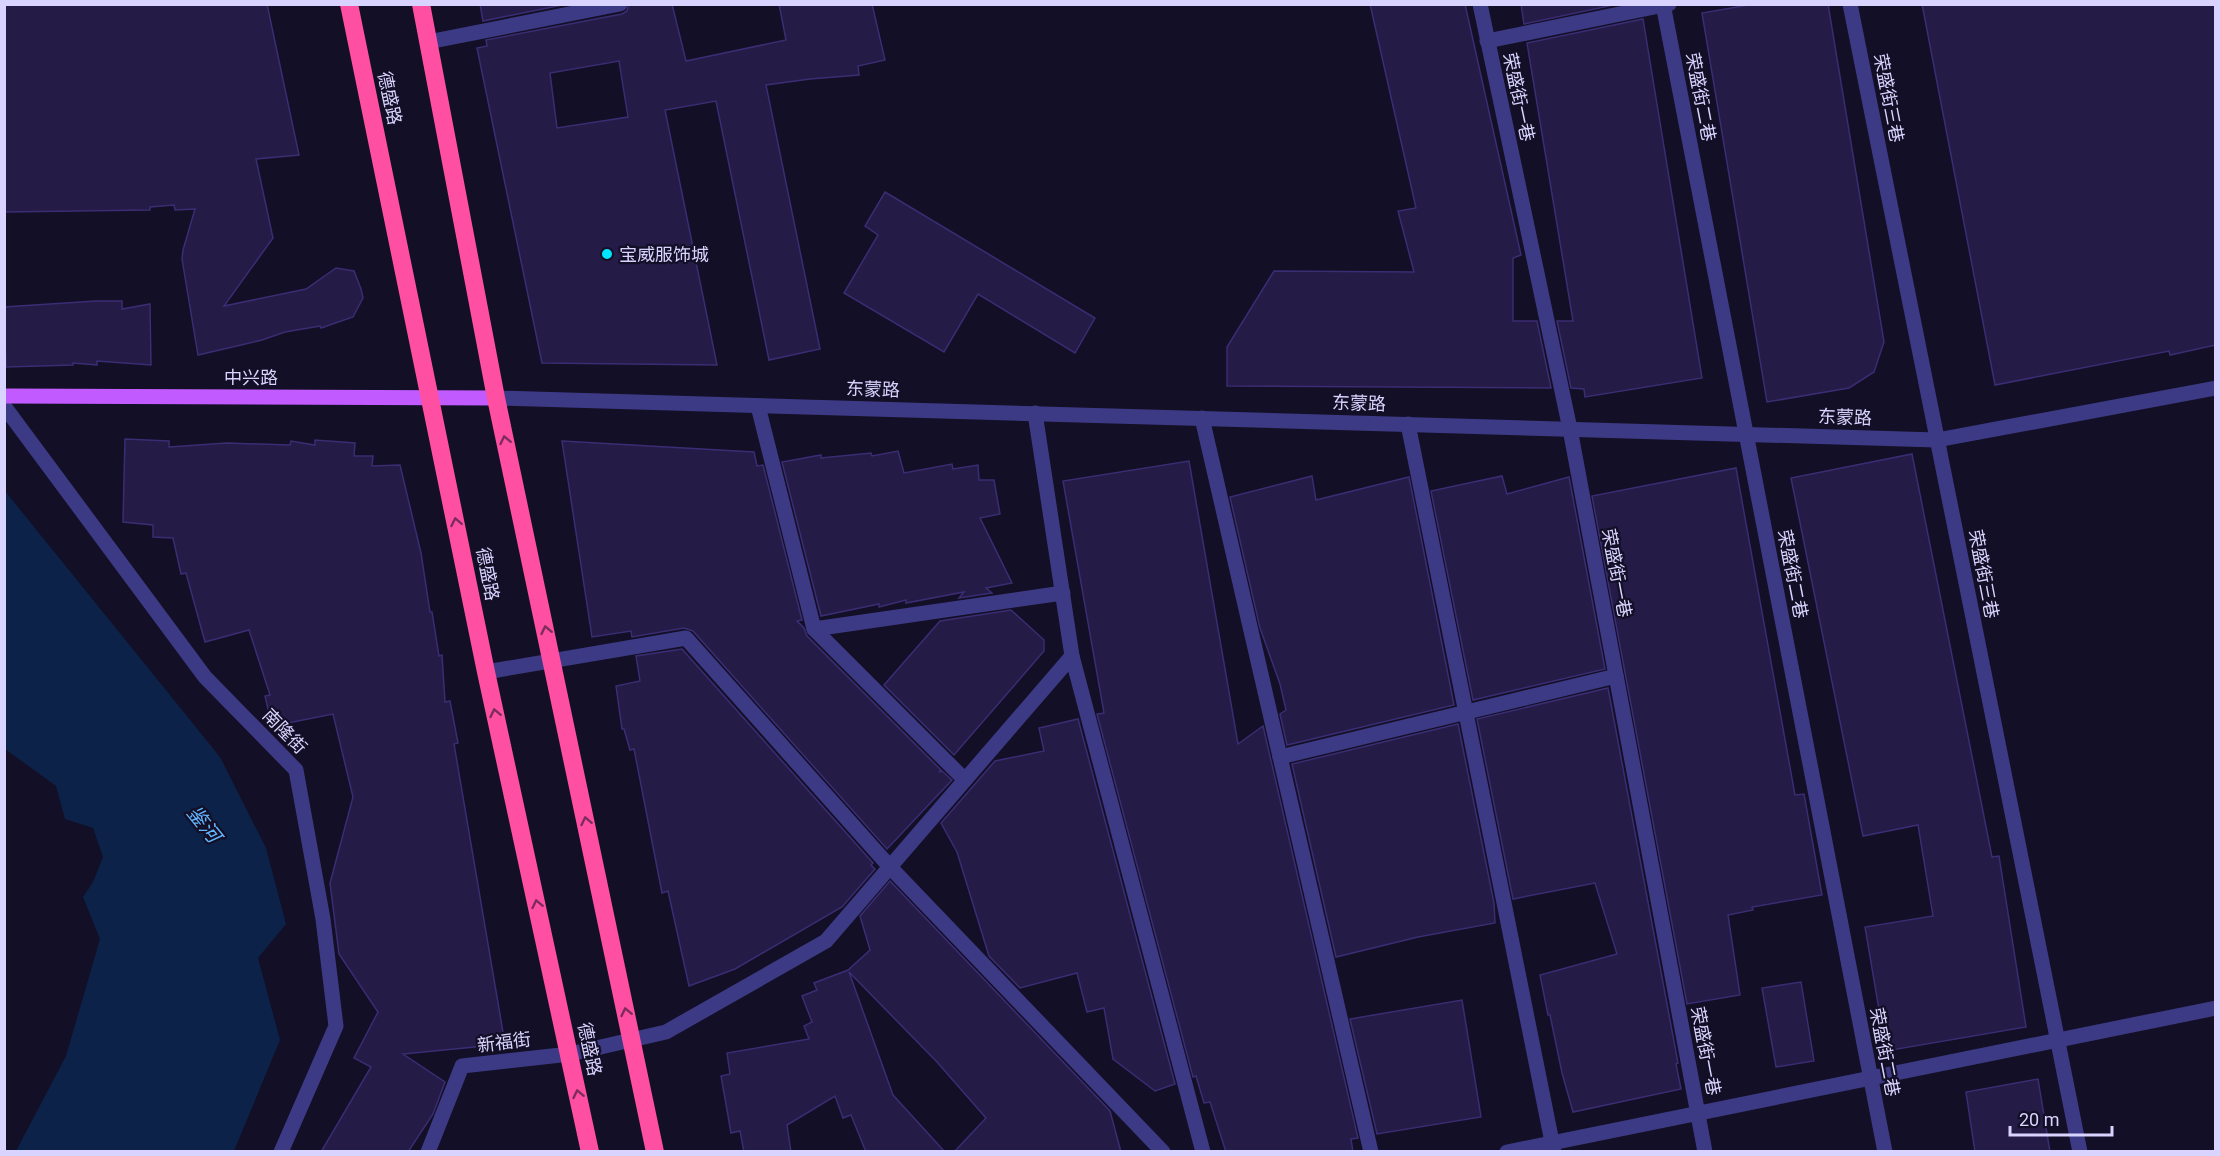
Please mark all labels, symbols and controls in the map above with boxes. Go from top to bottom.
street label: 荣盛街一巷 [1499,51,1539,143]
street label: 荣盛街二巷 [1682,51,1720,143]
street label: 荣盛街三巷 [1870,52,1908,144]
street label: 德盛路 [374,69,406,127]
place label: 宝威服饰城 [619,244,709,265]
marker: 宝威服饰城 [600,247,614,261]
street label: 中兴路 [224,367,278,388]
street label: 东蒙路 [846,378,900,400]
street label: 东蒙路 [1332,392,1386,414]
street label: 东蒙路 [1818,406,1872,428]
one-way arrow [499,435,512,445]
one-way arrow [450,517,463,527]
street label: 荣盛街一巷 [1598,527,1636,619]
street label: 荣盛街二巷 [1774,528,1812,620]
street label: 荣盛街三巷 [1965,528,2003,620]
street label: 德盛路 [473,545,503,603]
one-way arrow [540,626,553,636]
street label: 南隆街 [259,704,311,758]
one-way arrow [489,708,502,718]
water label: 鉴河 [182,801,228,850]
one-way arrow [580,816,593,826]
one-way arrow [531,899,544,909]
street label: 荣盛街一巷 [1687,1005,1725,1097]
street label: 荣盛街二巷 [1866,1006,1904,1098]
one-way arrow [620,1007,633,1017]
street label: 德盛路 [574,1020,606,1078]
street label: 新福街 [476,1028,532,1056]
one-way arrow [572,1090,585,1100]
scale bar [2010,1099,2112,1137]
text: 20 m [2019,1109,2059,1130]

